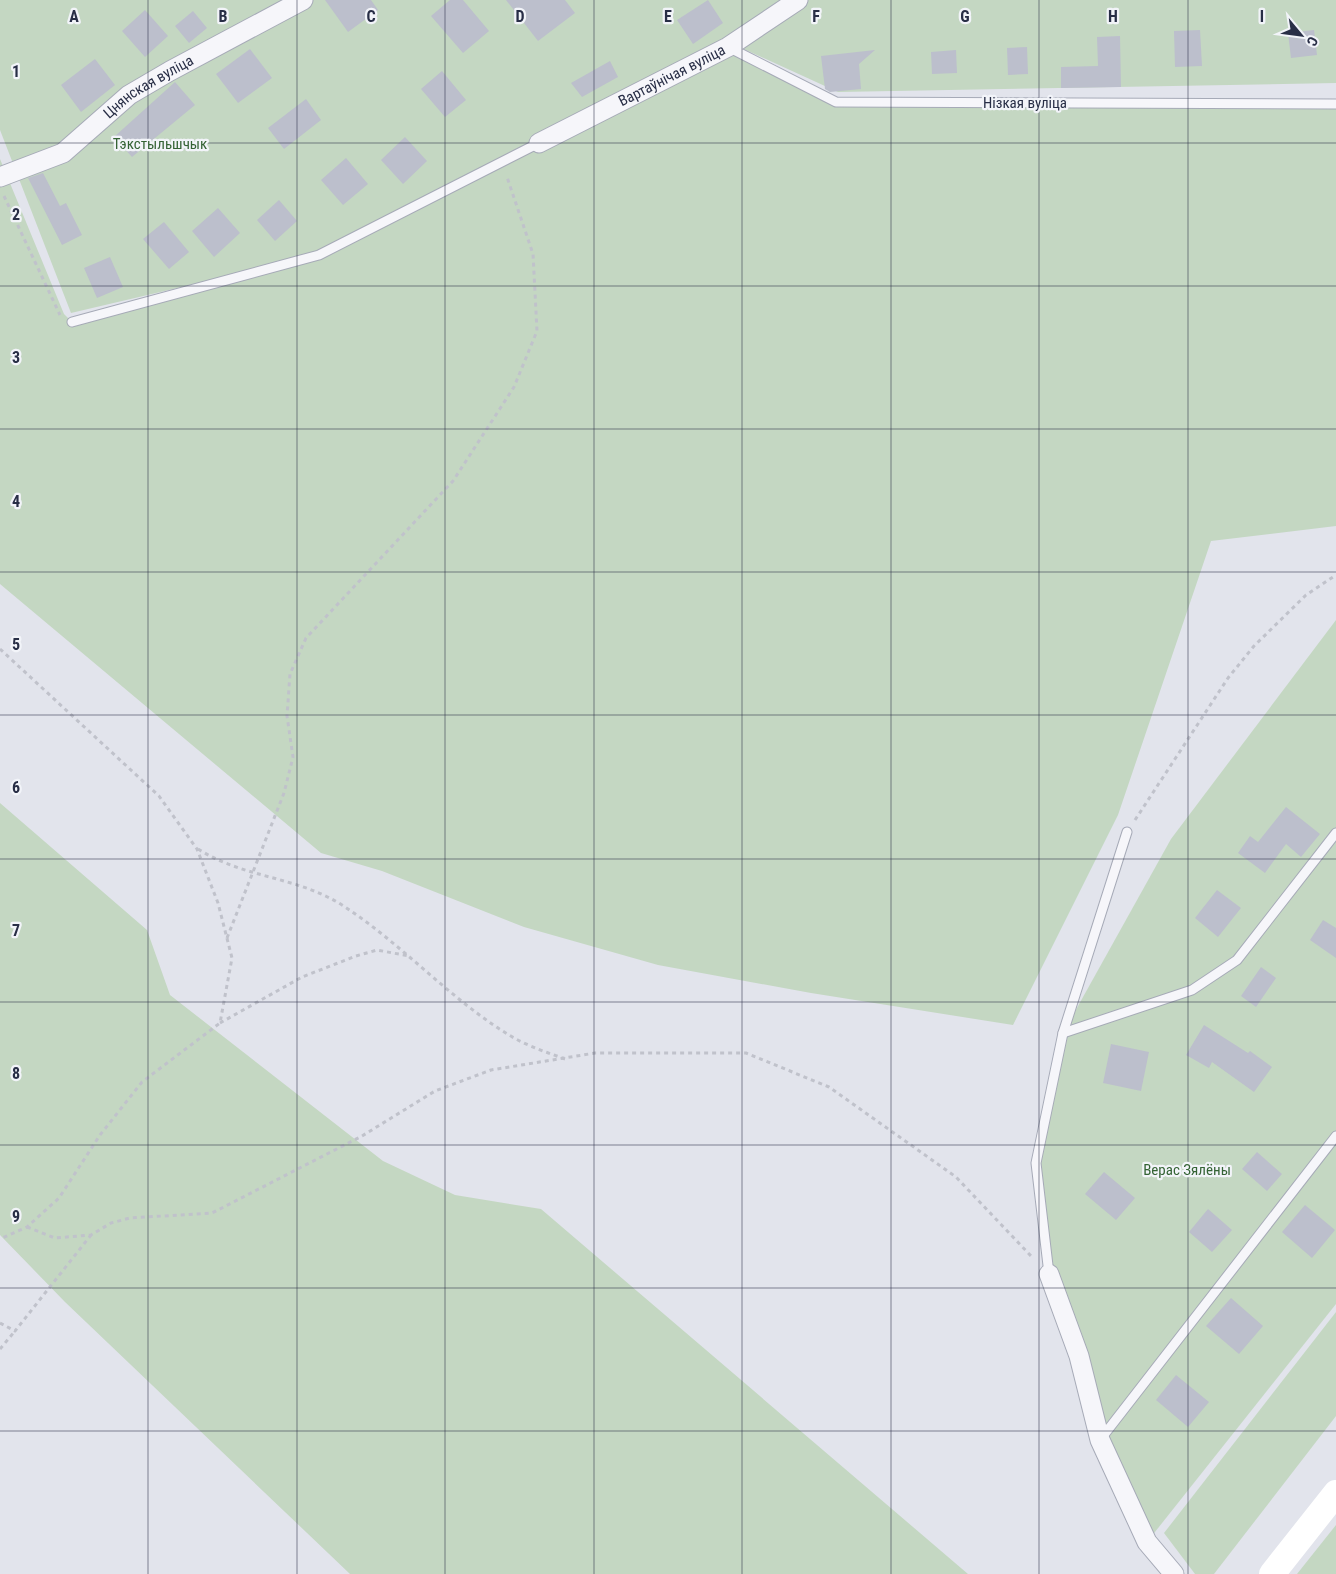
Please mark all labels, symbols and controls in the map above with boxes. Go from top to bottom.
text: A [69,7,79,26]
text: B [219,7,228,26]
text: C [366,7,376,26]
text: D [515,7,525,26]
text: E [664,7,672,26]
text: F [812,7,820,26]
text: G [960,7,970,26]
text: H [1108,7,1118,26]
text: I [1260,7,1264,26]
north arrow [1276,10,1326,60]
text: С [1303,34,1321,49]
street label: Вартаўнічая вуліца [615,41,728,110]
street label: Цнянская вуліца [100,51,196,122]
text: 1 [12,62,20,81]
street label: Нізкая вуліца [983,94,1067,112]
park label: Тэкстыльшчык [113,135,207,153]
text: 2 [12,205,20,224]
text: 3 [12,348,20,367]
text: 4 [12,492,20,511]
text: 5 [12,635,20,654]
text: 6 [12,778,20,797]
text: 7 [12,921,20,940]
text: 8 [12,1064,20,1083]
park label: Верас Зялёны [1143,1161,1231,1179]
text: 9 [12,1207,20,1226]

